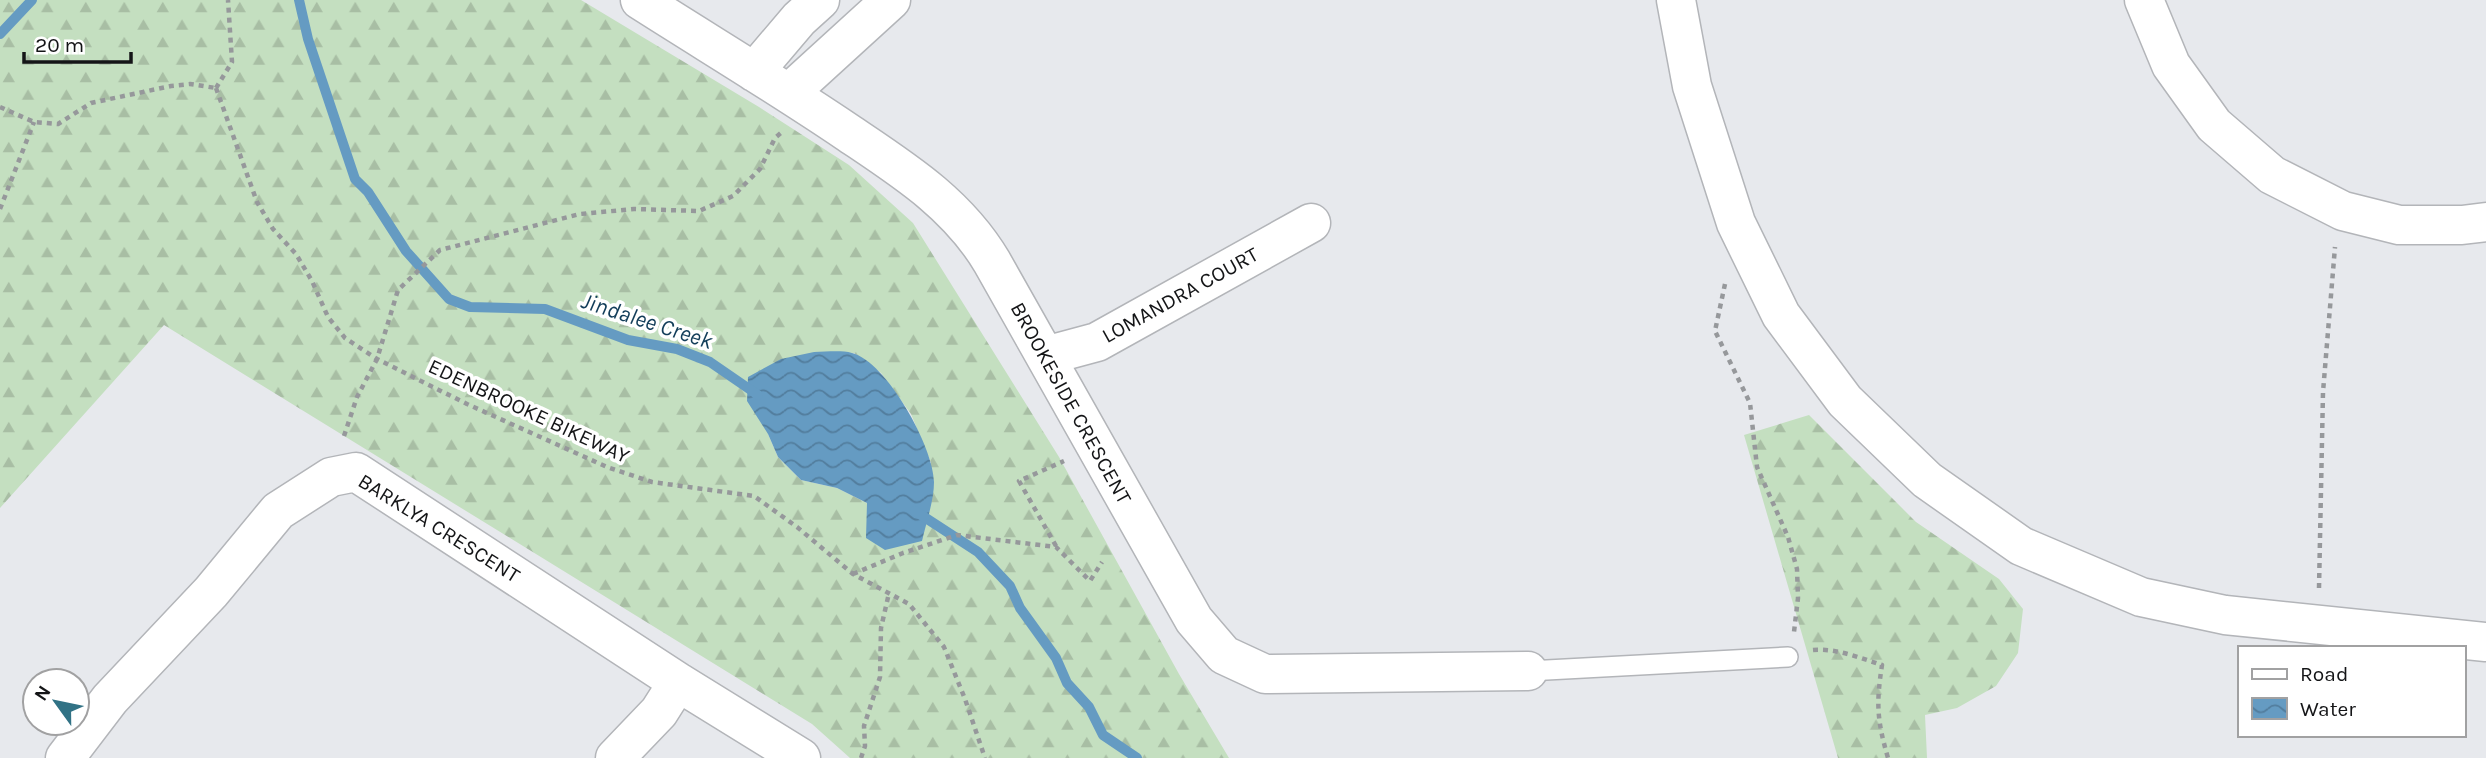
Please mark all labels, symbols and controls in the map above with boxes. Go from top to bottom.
scale bar [24,21,131,65]
text: 20 m [35,33,84,57]
street label: LOMANDRA COURT [1098,242,1263,348]
water label: Jindalee Creek [578,287,716,355]
street label: BROOKESIDE CRESCENT [1006,298,1137,508]
street label: EDENBROOKE BIKEWAY [425,354,634,468]
street label: BARKLYA CRESCENT [354,469,525,588]
legend [2238,646,2465,737]
text: Road [2300,662,2348,686]
north arrow [21,667,91,737]
text: N [30,682,56,705]
text: Water [2300,697,2356,721]

